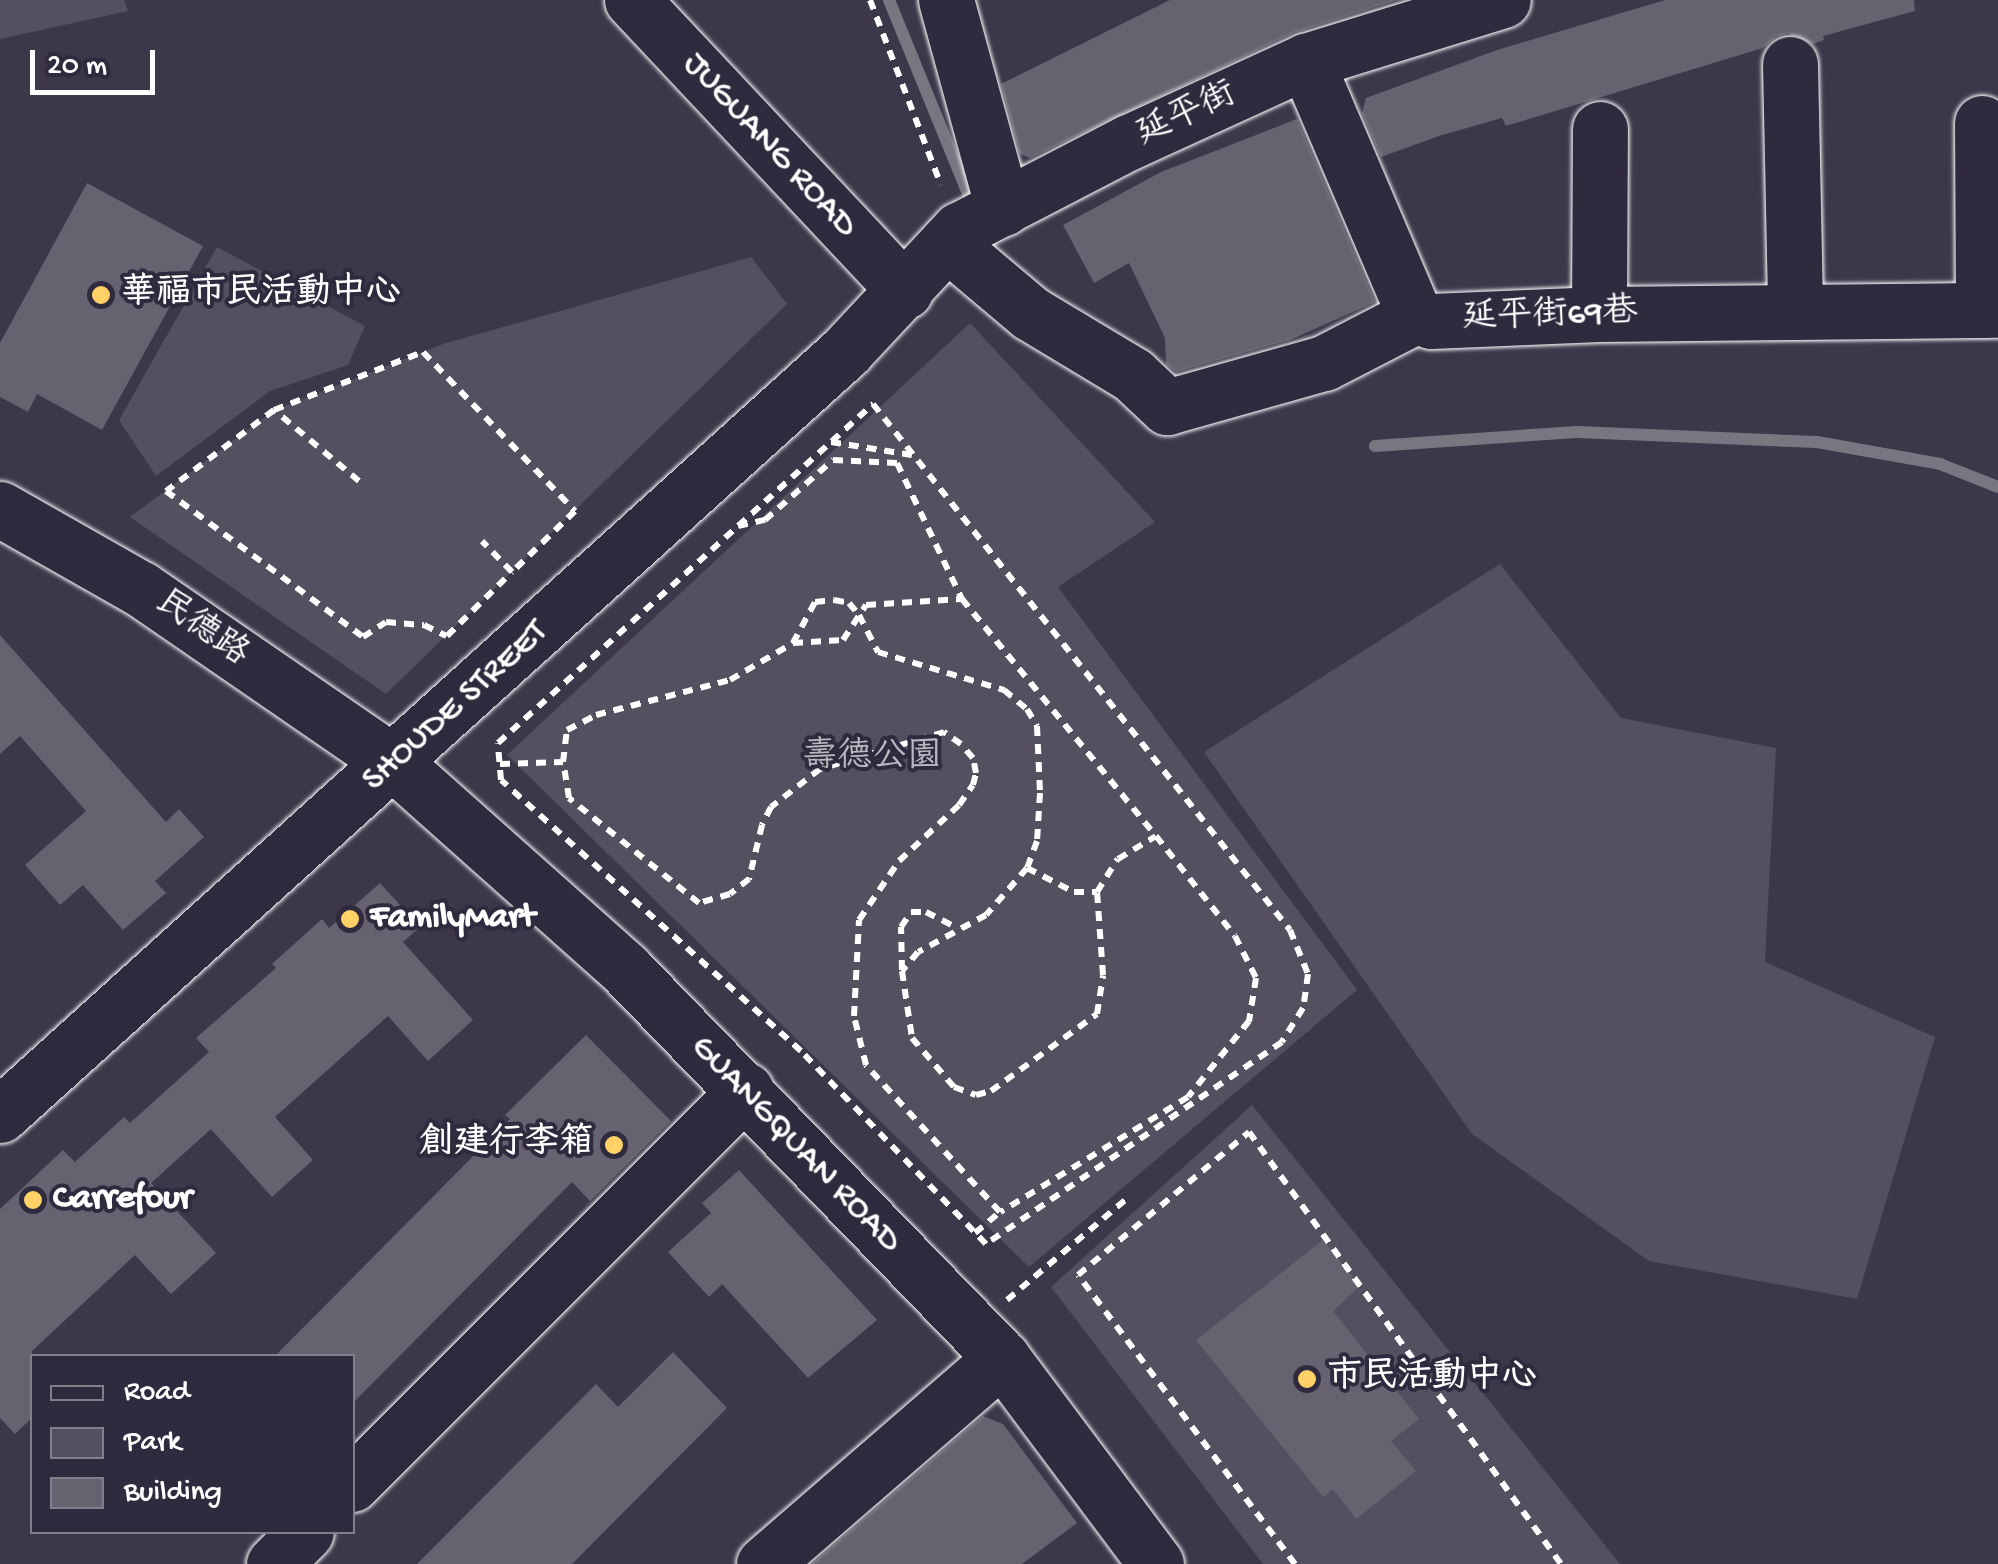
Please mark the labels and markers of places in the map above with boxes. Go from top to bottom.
place label: 華福市民活動中心 [121,274,401,316]
marker: 華福市民活動中心 [90,284,112,306]
place label: FamilyMart [370,898,535,940]
marker: FamilyMart [339,908,361,930]
place label: 創建行李箱 [419,1124,594,1166]
marker: 創建行李箱 [603,1134,625,1156]
place label: Carrefour [53,1179,192,1221]
marker: Carrefour [22,1189,44,1211]
place label: 市民活動中心 [1327,1358,1537,1400]
marker: 市民活動中心 [1296,1368,1318,1390]

